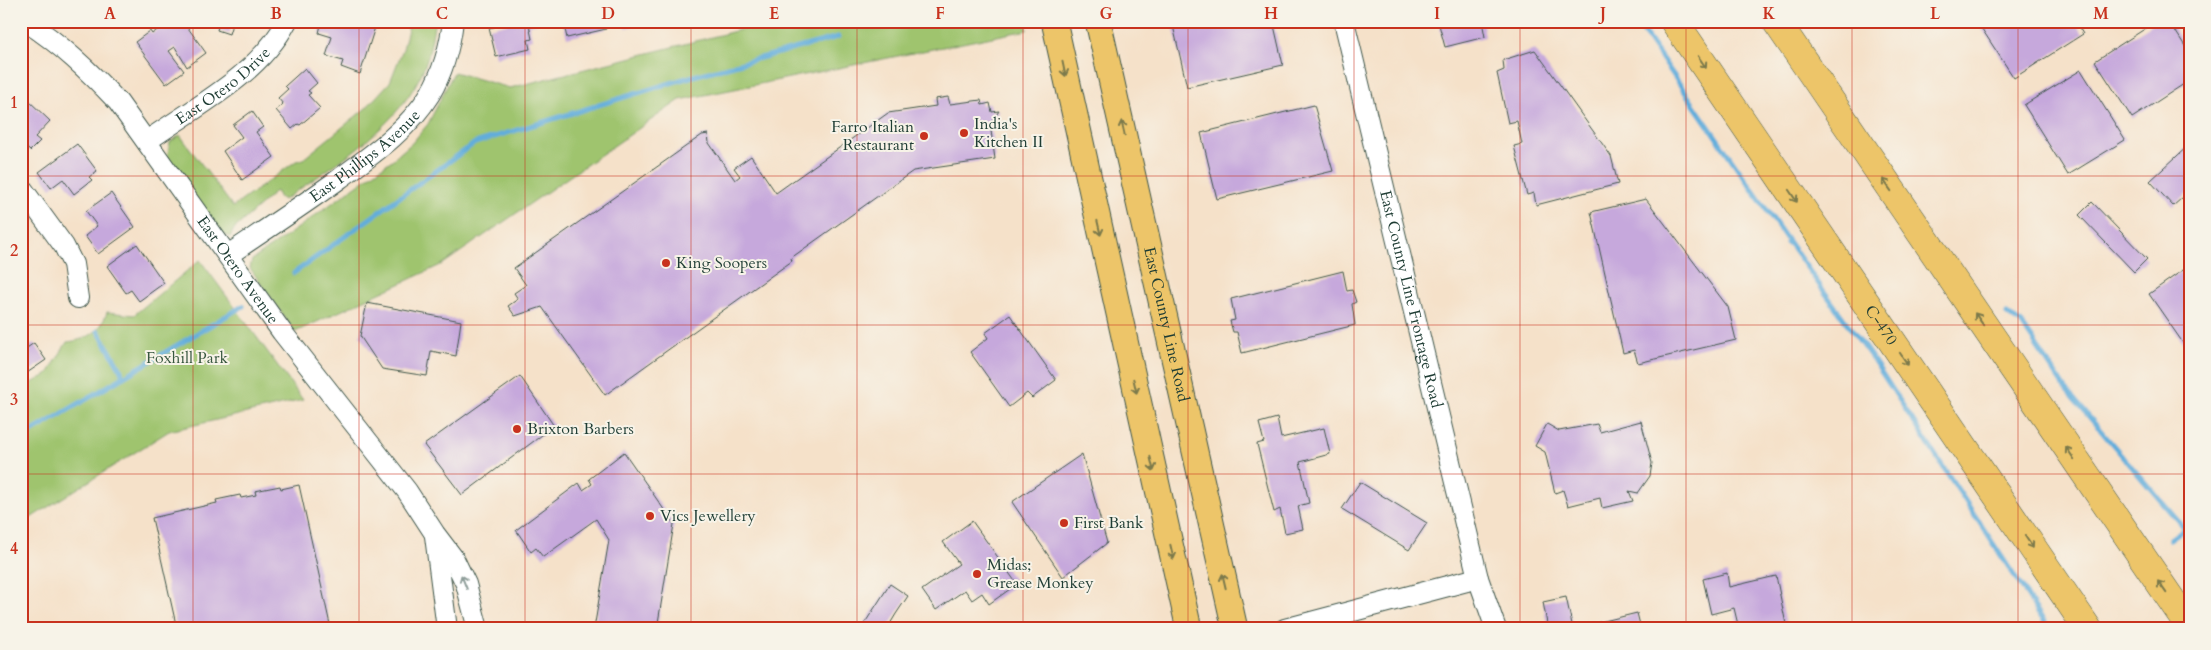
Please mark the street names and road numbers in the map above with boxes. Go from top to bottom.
street label: East Otero Drive [171,42,276,130]
street label: East Phillips Avenue [305,105,425,208]
street label: East County Line Frontage Road [1374,188,1448,411]
street label: East Otero Avenue [192,211,284,329]
street label: East County Line Road [1138,245,1195,404]
street label: C-470 [1860,301,1903,350]

